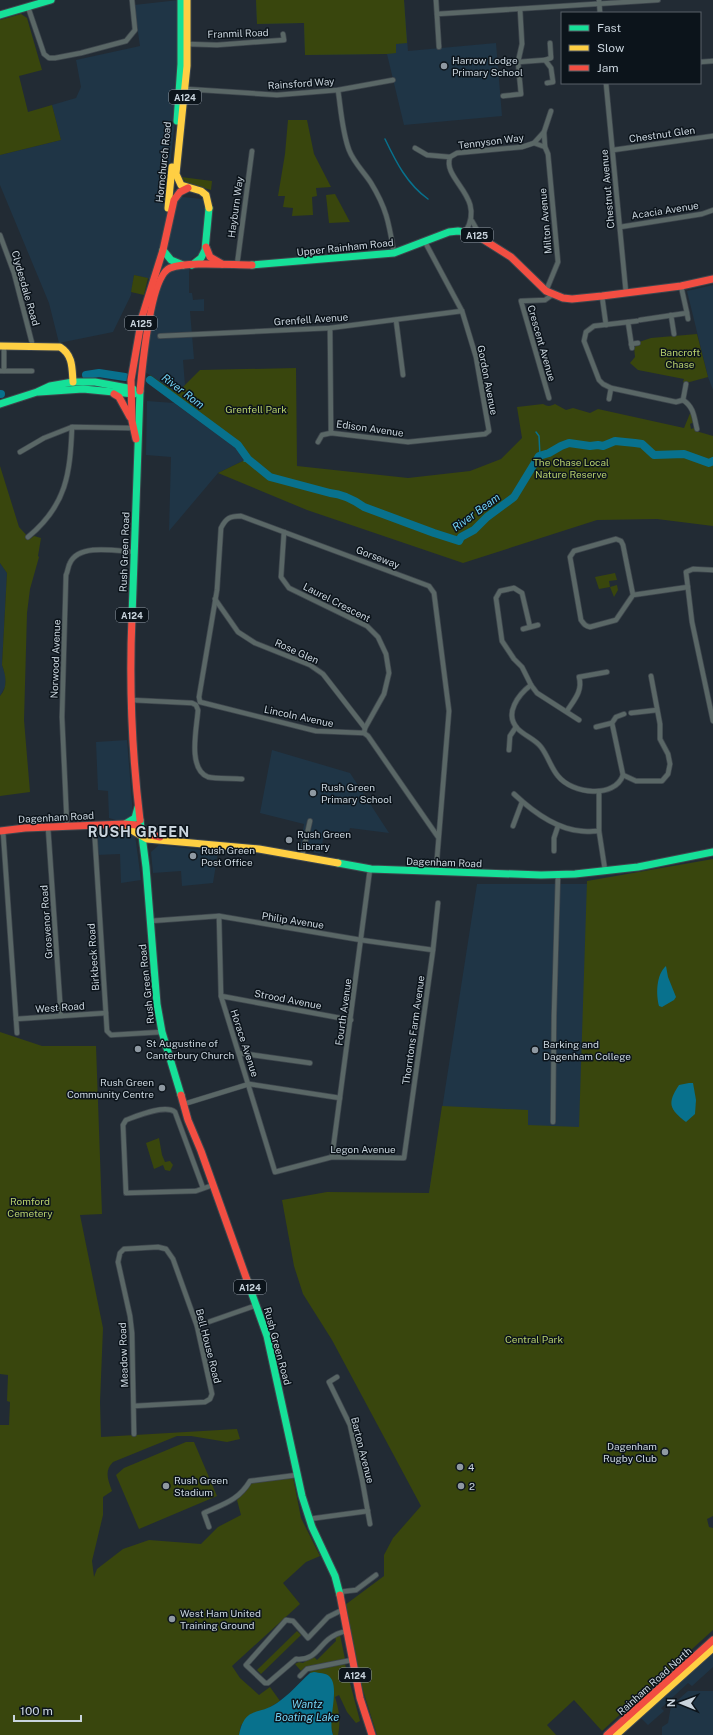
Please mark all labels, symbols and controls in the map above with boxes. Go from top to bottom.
legend [561,12,701,84]
text: Fast [597,21,622,35]
street label: Franmil Road [207,26,269,40]
text: Slow [597,41,625,55]
place label: Harrow Lodge Primary School [452,54,523,78]
marker: Harrow Lodge Primary School [439,61,449,71]
text: Jam [597,61,619,75]
street label: Rainsford Way [267,75,335,91]
road number: A124 [169,90,201,104]
street label: Hornchurch Road [153,121,173,203]
street label: Chestnut Glen [628,123,696,145]
street label: Tennyson Way [457,131,525,151]
street label: Chestnut Avenue [598,149,616,229]
street label: Hayburn Way [225,175,245,238]
street label: Milton Avenue [536,187,554,254]
street label: Acacia Avenue [630,199,700,221]
road number: A125 [461,228,493,242]
street label: Upper Rainham Road [296,236,394,258]
street label: Clydesdale Road [10,249,42,327]
street label: Crescent Avenue [525,304,559,383]
street label: Grenfell Avenue [273,310,349,328]
road number: A125 [125,316,157,330]
street label: Gordon Avenue [475,344,501,416]
park label: Bancroft Chase [660,346,700,370]
water label: River Rom [159,371,207,411]
park label: Grenfell Park [225,403,287,415]
street label: Edison Avenue [336,417,405,439]
park label: The Chase Local Nature Reserve [533,456,609,480]
water label: River Beam [450,491,502,533]
street label: Rush Green Road [117,512,131,592]
street label: Gorseway [354,543,402,571]
street label: Laurel Crescent [301,580,373,624]
road number: A124 [116,608,148,622]
street label: Norwood Avenue [48,619,62,699]
street label: Rose Glen [273,636,321,666]
street label: Lincoln Avenue [263,703,335,729]
place label: Rush Green Primary School [321,781,392,805]
marker: Rush Green Primary School [308,788,318,798]
street label: Dagenham Road [18,809,94,825]
district label: RUSH GREEN [88,824,190,840]
place label: Rush Green Library [297,828,351,852]
marker: Rush Green Library [284,835,294,845]
place label: Rush Green Post Office [201,844,255,868]
marker: Rush Green Post Office [188,851,198,861]
street label: Dagenham Road [406,855,482,869]
street label: Grosvenor Road [37,885,55,959]
street label: Philip Avenue [261,909,325,931]
street label: Birkbeck Road [85,923,101,991]
street label: Rush Green Road [136,944,156,1024]
street label: Thorntons Farm Avenue [399,974,427,1085]
street label: Fourth Avenue [332,977,354,1046]
street label: Strood Avenue [253,987,323,1011]
street label: West Road [35,999,85,1015]
street label: Horace Avenue [228,1008,262,1079]
place label: St Augustine of Canterbury Church [146,1037,235,1061]
place label: Barking and Dagenham College [543,1038,631,1062]
marker: St Augustine of Canterbury Church [133,1044,143,1054]
marker: Barking and Dagenham College [530,1045,540,1055]
place label: Rush Green Community Centre [67,1076,154,1100]
marker: Rush Green Community Centre [157,1083,167,1093]
street label: Legon Avenue [330,1143,396,1155]
park label: Romford Cemetery [7,1195,53,1219]
road number: A124 [234,1280,266,1294]
street label: Rush Green Road [262,1306,294,1386]
street label: Bell House Road [194,1307,224,1385]
street label: Meadow Road [116,1322,130,1388]
park label: Central Park [505,1333,563,1345]
street label: Barton Avenue [349,1416,377,1485]
place label: Dagenham Rugby Club [603,1440,657,1464]
marker: Dagenham Rugby Club [660,1447,670,1457]
place label: 4 [468,1461,474,1473]
marker: 4 [455,1462,465,1472]
place label: Rush Green Stadium [174,1474,228,1498]
place label: 2 [469,1480,475,1492]
marker: Rush Green Stadium [161,1481,171,1491]
marker: 2 [456,1481,466,1491]
place label: West Ham United Training Ground [180,1607,261,1631]
marker: West Ham United Training Ground [167,1614,177,1624]
street label: Rainham Road North [614,1645,694,1717]
road number: A124 [339,1668,371,1682]
north arrow [661,1683,701,1723]
scale bar [14,1697,81,1723]
water label: Wantz Boating Lake [275,1698,339,1723]
text: 100 m [20,1704,53,1718]

